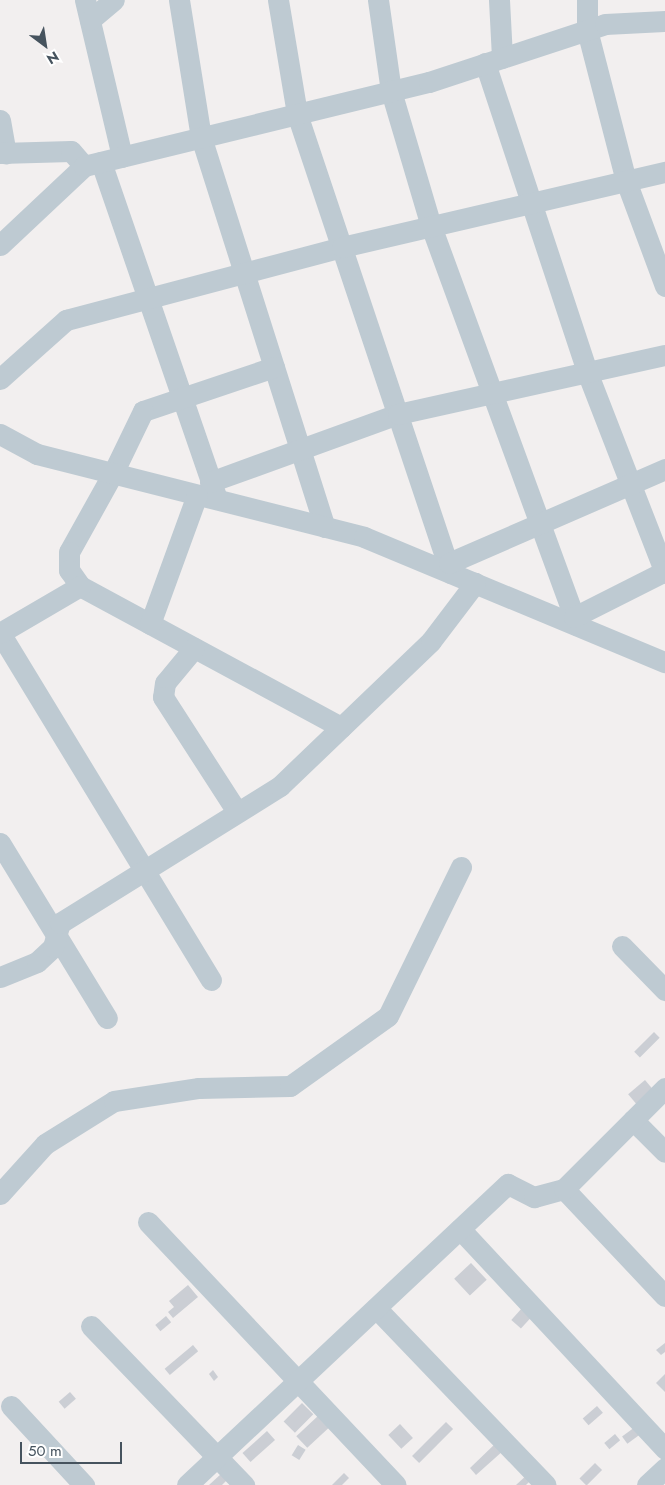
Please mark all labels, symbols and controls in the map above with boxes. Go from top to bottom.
north arrow [20,20,70,70]
text: N [43,46,63,69]
scale bar [22,1432,125,1464]
text: 50 m [28,1440,62,1462]

